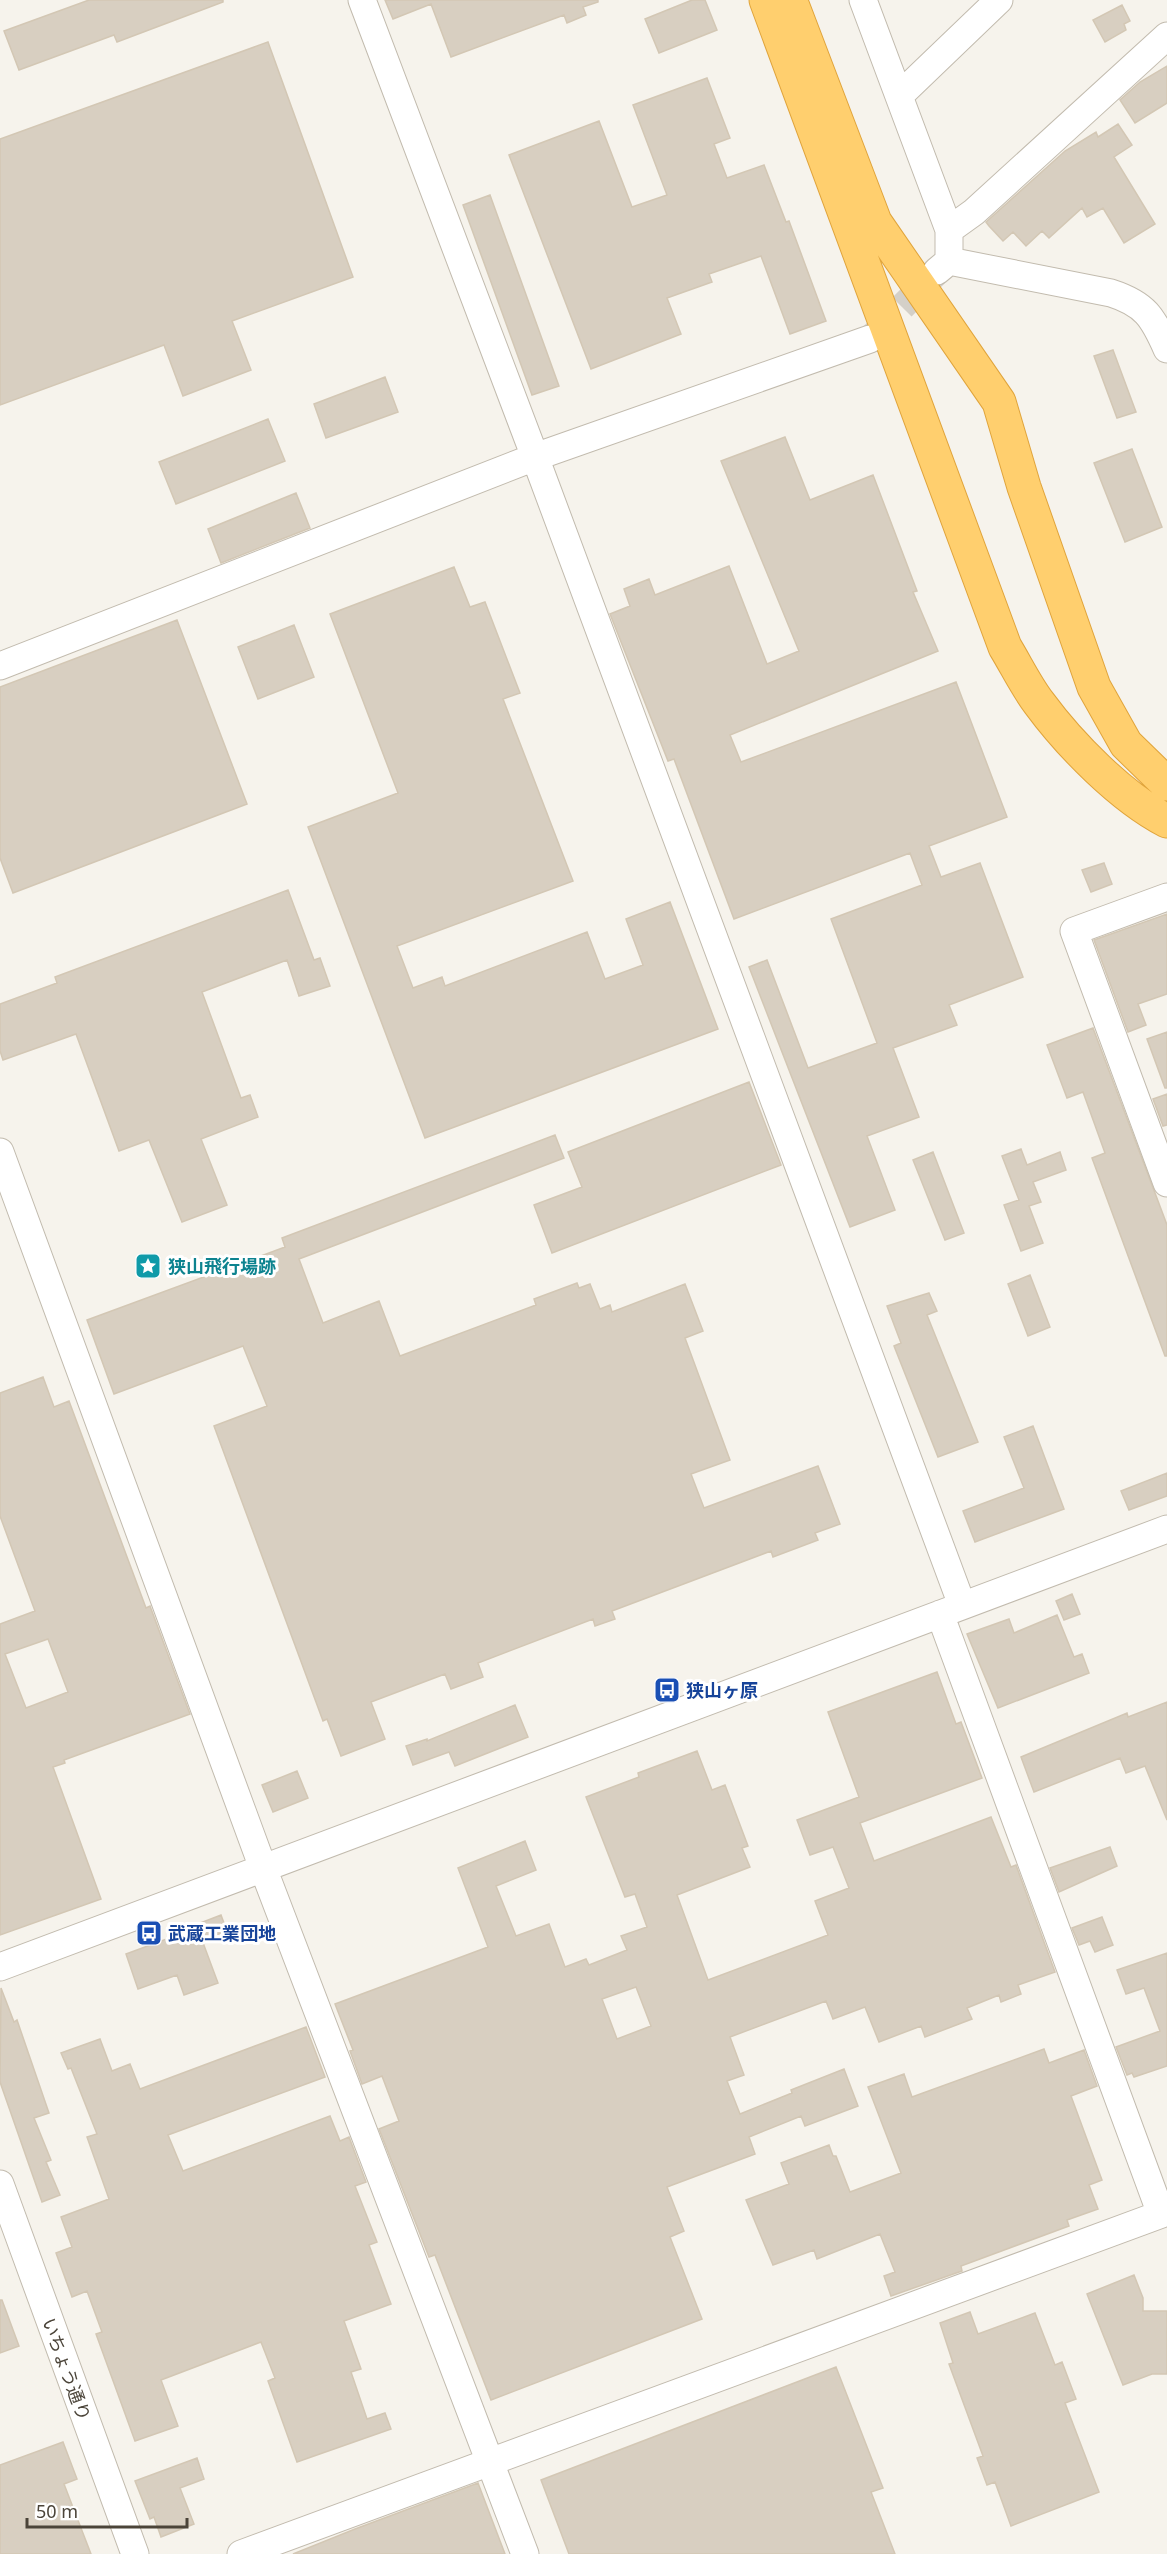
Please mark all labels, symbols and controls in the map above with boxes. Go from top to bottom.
place icon: 狭山飛行場跡 [133,1251,163,1281]
place label: 狭山飛行場跡 [168,1254,276,1278]
bus stop icon: 狭山ヶ原 [652,1675,682,1705]
place label: 狭山ヶ原 [686,1678,758,1702]
bus stop icon: 武蔵工業団地 [134,1918,164,1948]
place label: 武蔵工業団地 [168,1921,276,1945]
street label: いちょう通り [37,2314,97,2424]
scale bar [27,2491,188,2529]
text: 50 m [36,2499,78,2523]

